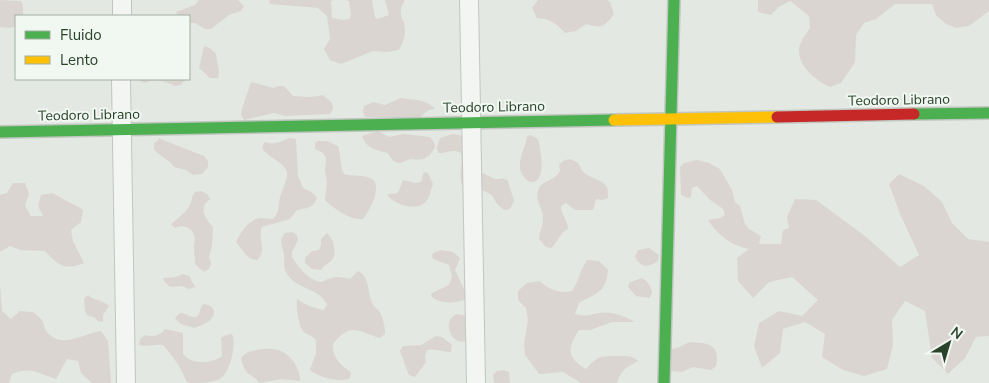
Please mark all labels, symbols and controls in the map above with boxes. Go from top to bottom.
legend [15,15,190,80]
text: Fluido [60,25,102,45]
text: Lento [60,50,98,70]
street label: Teodoro Librano [848,90,950,110]
street label: Teodoro Librano [443,97,545,117]
street label: Teodoro Librano [38,105,140,125]
north arrow [924,318,974,368]
text: N [947,322,967,344]

